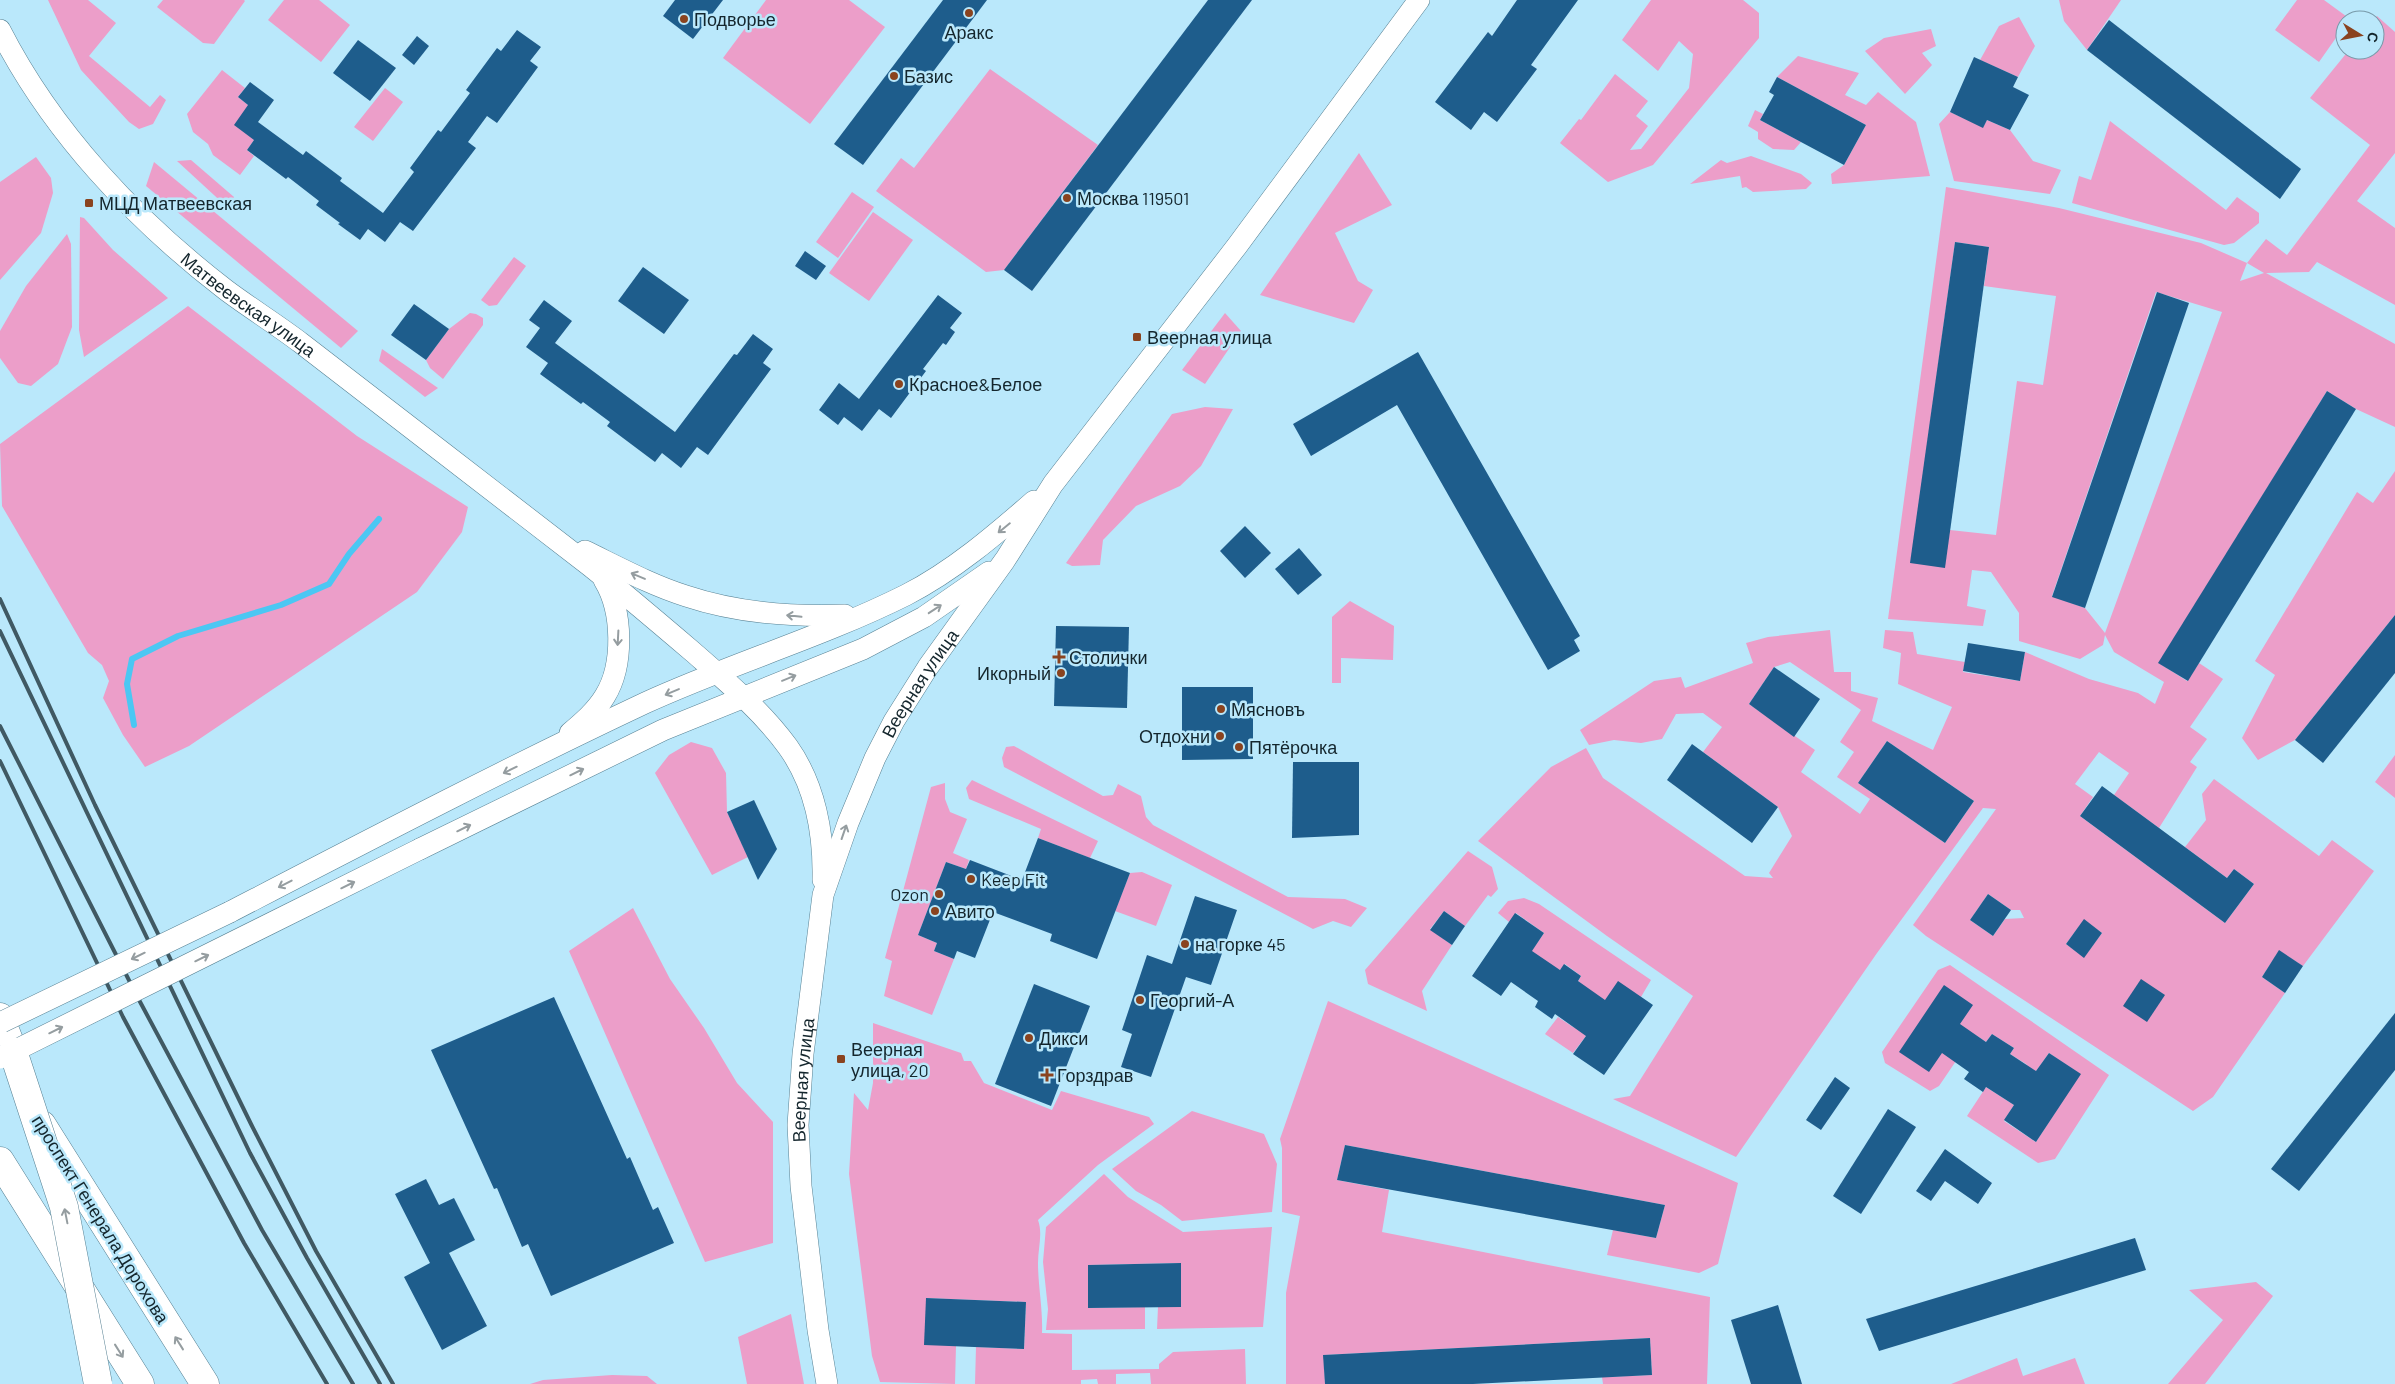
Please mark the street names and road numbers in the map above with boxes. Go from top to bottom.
street label: Матвеевская улица [177,247,321,362]
street label: Веерная улица [876,624,963,741]
street label: Веерная улица [787,1015,819,1143]
street label: проспект Генерала Дорохова [28,1111,175,1328]

